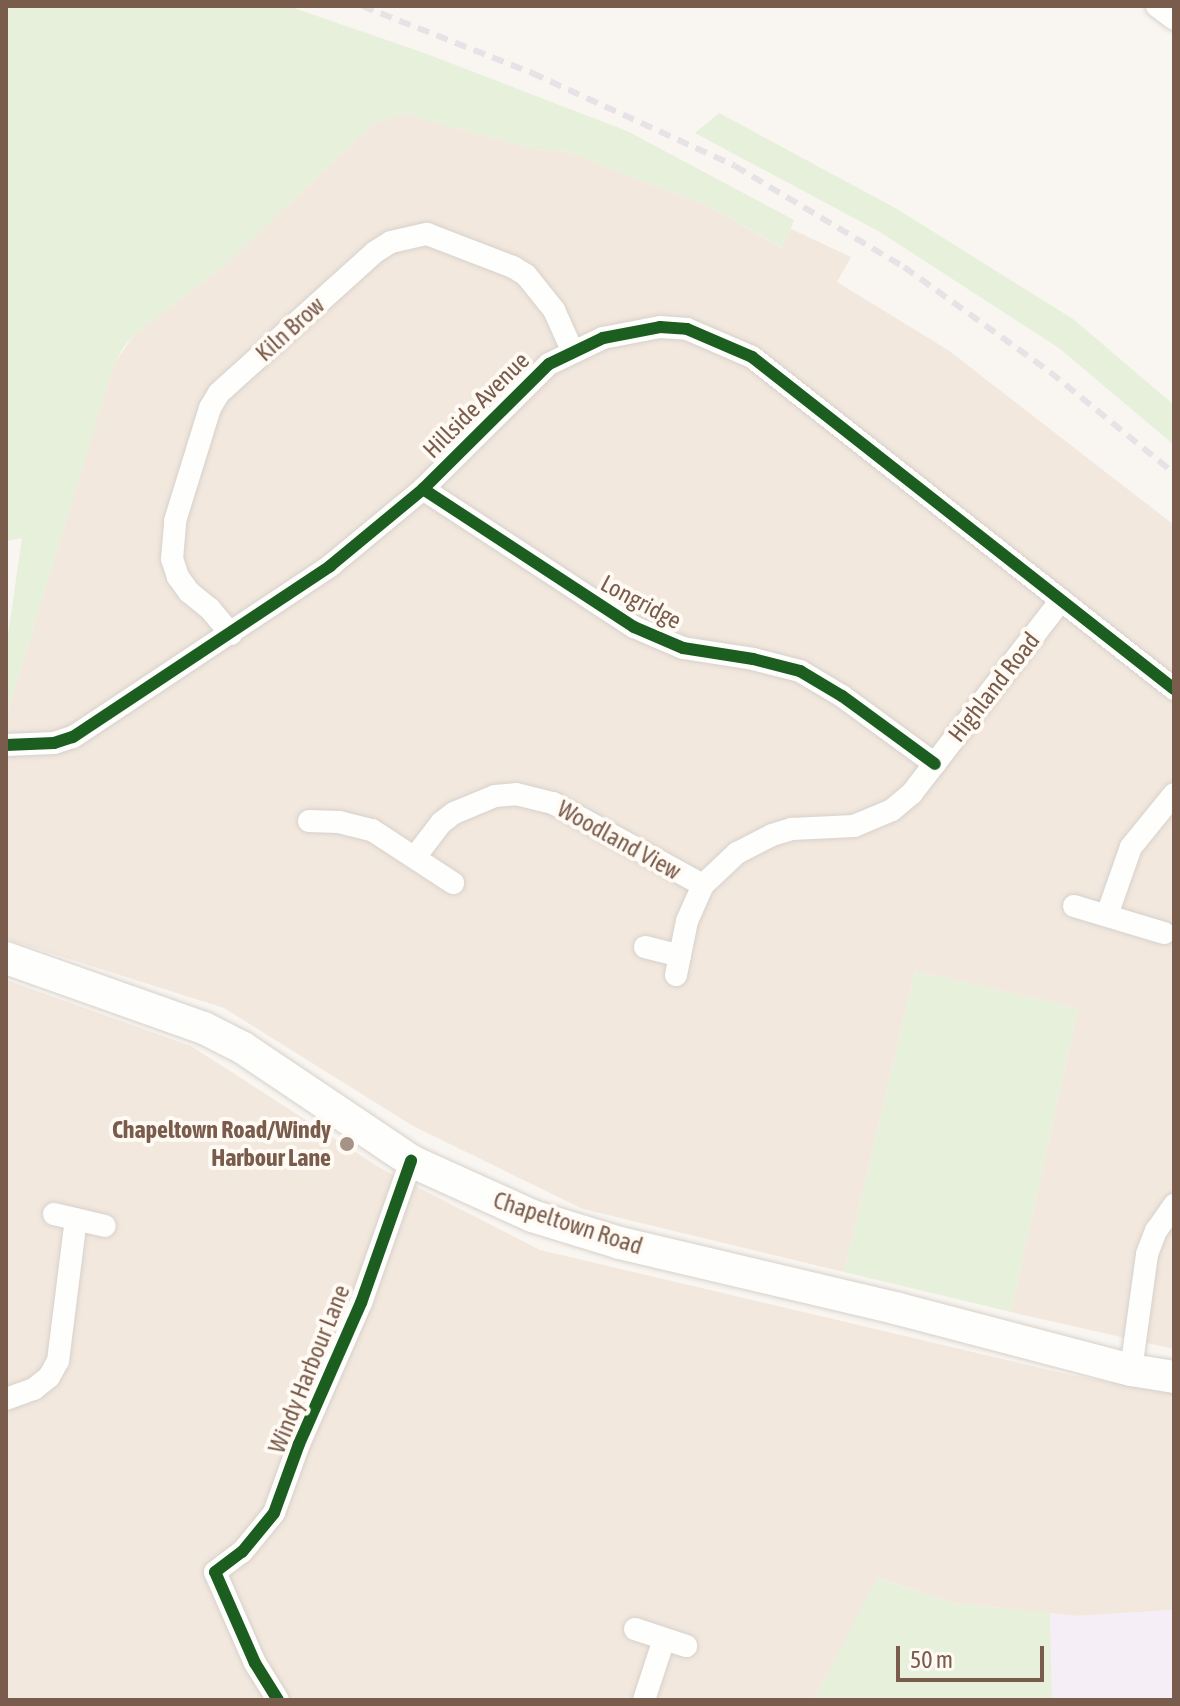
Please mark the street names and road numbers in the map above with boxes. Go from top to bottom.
street label: Kiln Brow [250,291,330,367]
street label: Hillside Avenue [417,346,535,464]
street label: Longridge [596,569,686,635]
street label: Highland Road [942,626,1046,748]
street label: Woodland View [552,794,686,886]
street label: Chapeltown Road [490,1185,646,1261]
street label: Windy Harbour Lane [262,1281,356,1457]

